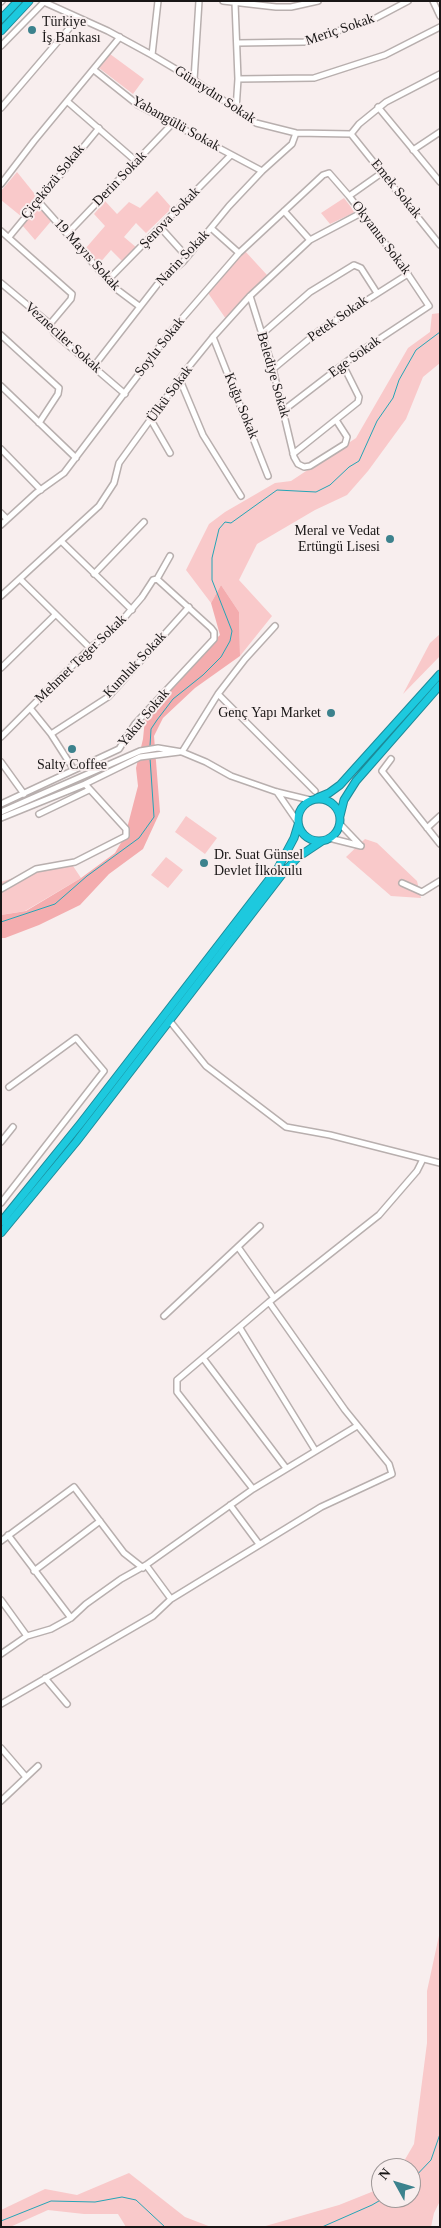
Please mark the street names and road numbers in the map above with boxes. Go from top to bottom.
street label: Meriç Sokak [303,10,377,50]
street label: Günaydın Sokak [171,62,259,128]
street label: Yabangülü Sokak [129,93,223,155]
street label: Çiçeközü Sokak [18,141,88,223]
street label: Derin Sokak [90,148,150,210]
street label: Emek Sokak [367,156,425,222]
street label: Şenova Sokak [136,183,204,253]
street label: Okyanus Sokak [348,198,414,278]
street label: 19 Mayıs Sokak [50,216,124,294]
street label: Narin Sokak [153,227,213,289]
street label: Petek Sokak [305,292,371,346]
street label: Vezneciler Sokak [21,299,105,377]
street label: Soylu Sokak [131,314,189,380]
street label: Belediye Sokak [253,330,293,420]
street label: Ege Sokak [326,332,384,382]
street label: Ülkü Sokak [144,362,196,426]
street label: Kuğu Sokak [220,371,262,441]
street label: Mehmet Teger Sokak [32,611,130,707]
street label: Kumluk Sokak [100,628,170,702]
street label: Yakut Sokak [115,685,173,751]

